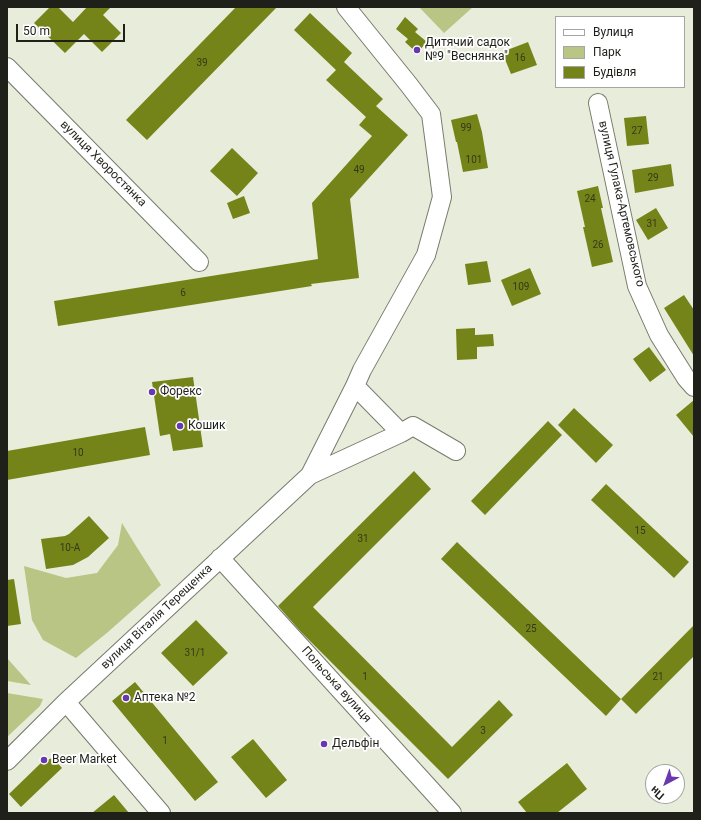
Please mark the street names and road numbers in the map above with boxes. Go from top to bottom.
street label: вулиця Хворостянка [57,118,149,210]
street label: вулиця Гулака-Артемовського [595,120,647,288]
street label: вулиця Віталія Терещенка [98,562,216,672]
street label: Польська вулиця [298,644,374,726]

